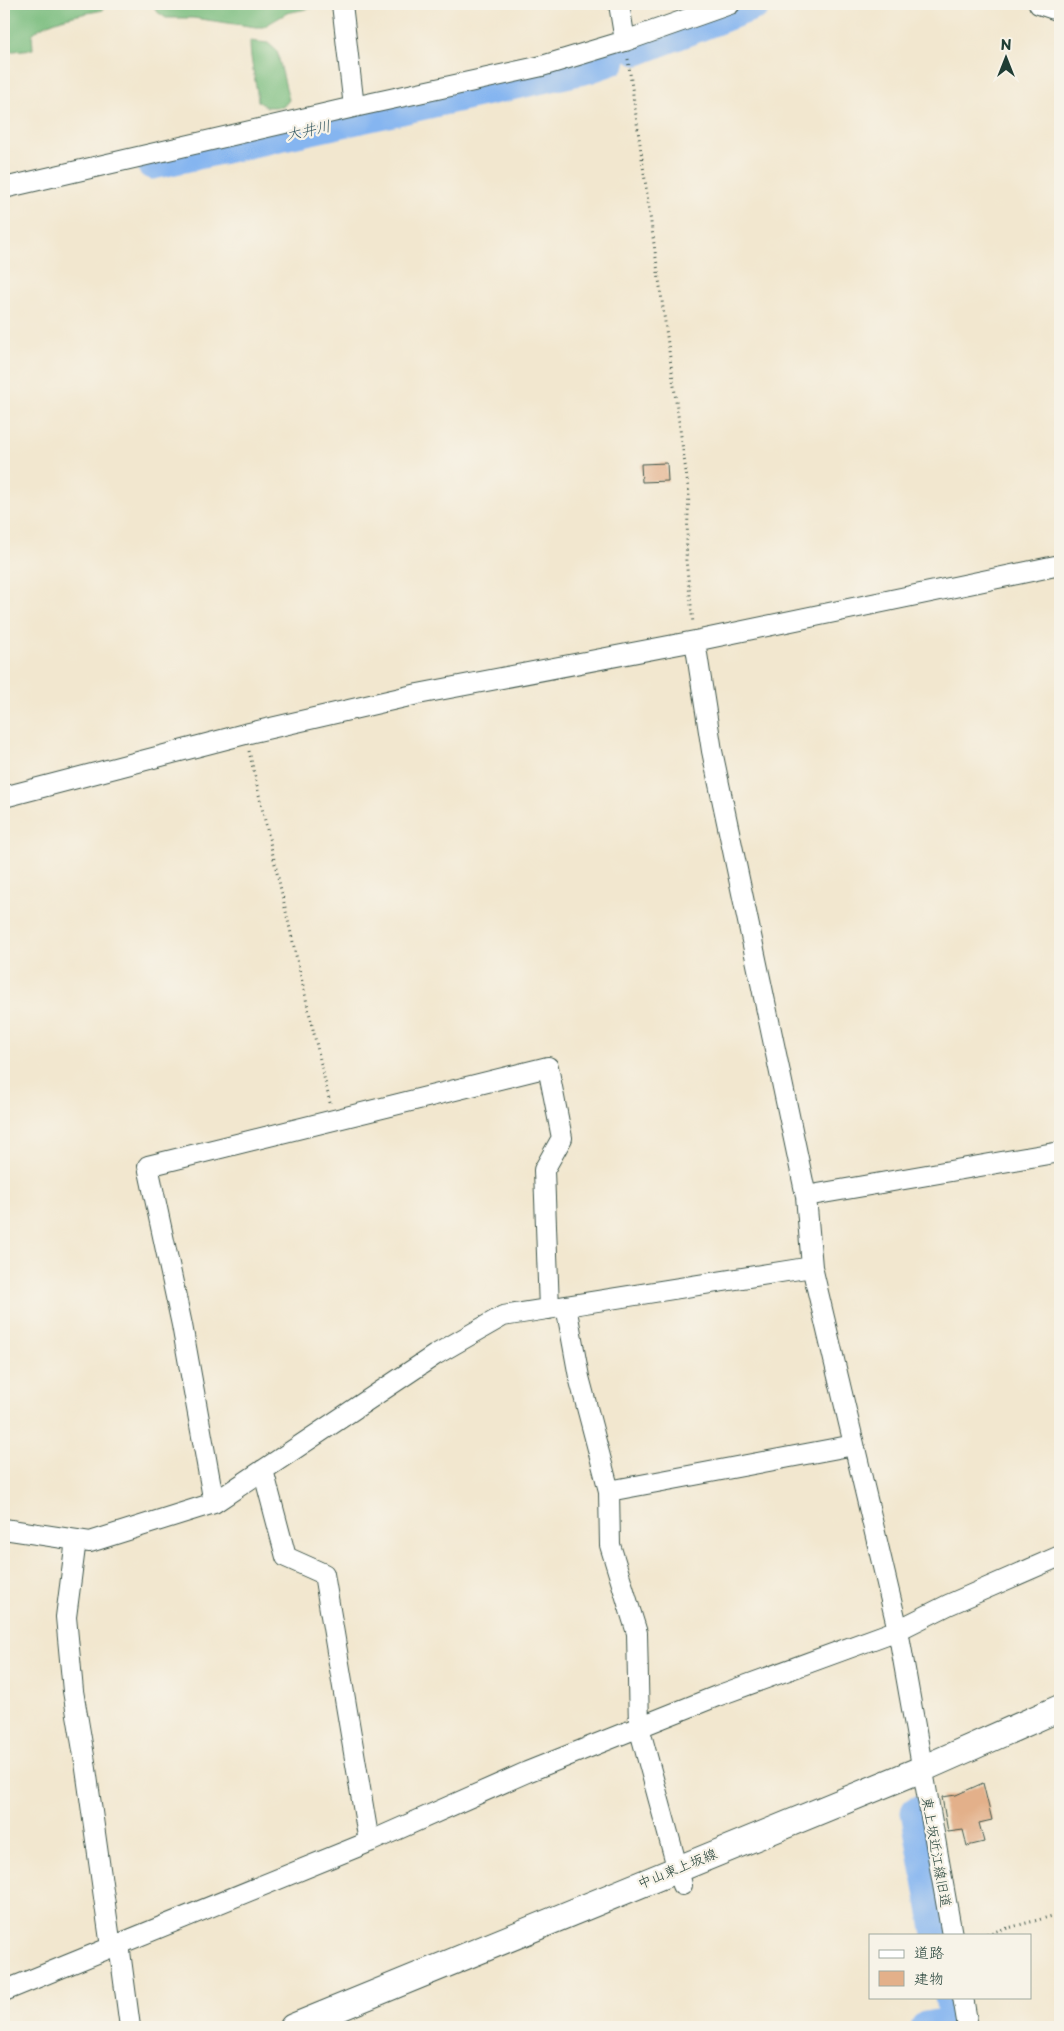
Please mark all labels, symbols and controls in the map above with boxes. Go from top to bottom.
north arrow [982,32,1032,82]
text: N [1000,34,1012,55]
water label: 大井川 [284,113,332,145]
street label: 東上坂近江線旧道 [917,1795,957,1909]
street label: 中山東上坂線 [634,1843,720,1893]
legend [869,1934,1032,1998]
text: 道路 [914,1940,944,1963]
text: 建物 [914,1966,944,1989]

